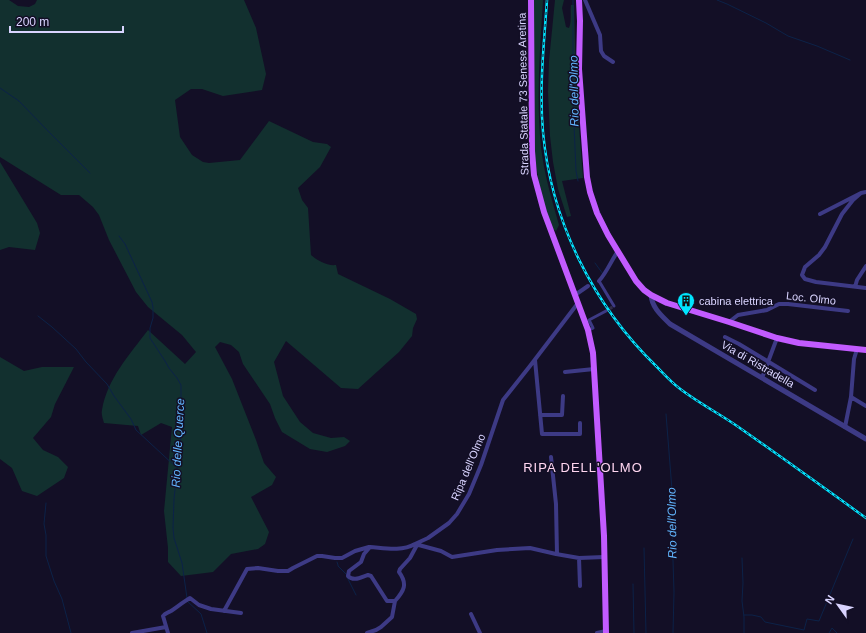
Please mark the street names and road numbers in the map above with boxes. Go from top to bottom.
street label: Strada Statale 73 Senese Aretina [516,12,530,175]
street label: Loc. Olmo [785,289,837,307]
street label: Via di Ristradella [719,338,797,390]
street label: Ripa dell'Olmo [449,432,487,502]

